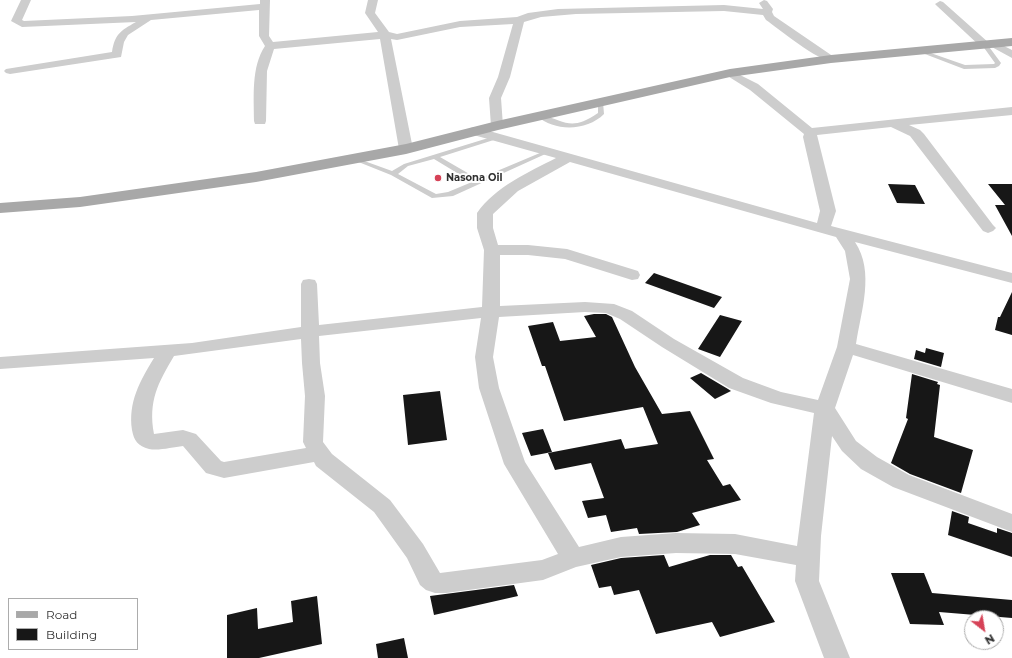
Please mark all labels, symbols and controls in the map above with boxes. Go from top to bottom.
place label: Nasona Oil [446,172,502,184]
marker: Nasona Oil [433,173,443,183]
legend [8,598,138,650]
text: Road [46,607,77,622]
north arrow [964,610,1004,650]
text: Building [46,627,97,642]
text: N [982,631,997,648]

